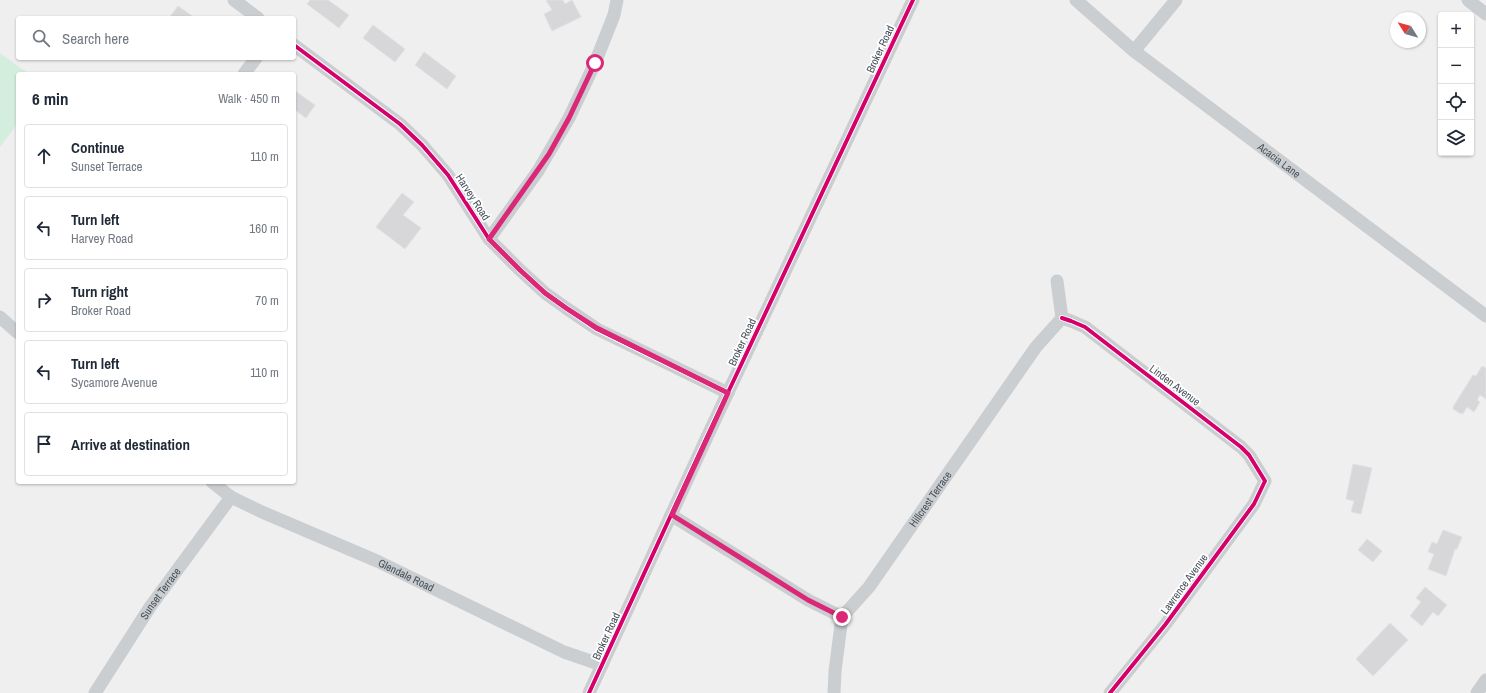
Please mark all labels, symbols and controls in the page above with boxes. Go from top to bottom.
north arrow [1390,12,1426,48]
map controls [1438,12,1474,156]
button: + [1438,12,1474,48]
search box [16,16,296,60]
street label: Broker Road [863,23,897,75]
icon: search [30,27,52,49]
text: Search here [62,28,129,49]
button: − [1438,48,1474,84]
route start [586,54,604,72]
button: locate [1438,84,1474,120]
text: 6 min [32,87,68,110]
text: Walk · 450 m [218,90,280,107]
button: layers [1438,120,1474,156]
text: Continue [71,137,124,158]
street label: Acacia Lane [1254,139,1304,181]
icon: ahead [33,145,55,167]
text: 110 m [250,148,279,165]
text: Sunset Terrace [71,158,143,175]
street label: Harvey Road [453,171,493,223]
text: Turn left [71,209,119,230]
icon: left [33,217,55,239]
text: 160 m [249,220,279,237]
text: Harvey Road [71,230,133,247]
text: Turn right [71,281,128,302]
icon: right [33,289,55,311]
text: 70 m [255,292,279,309]
text: Broker Road [71,302,131,319]
street label: Broker Road [725,316,759,368]
text: Turn left [71,353,119,374]
icon: left [33,361,55,383]
street label: Linden Avenue [1147,361,1203,409]
text: 110 m [250,364,279,381]
text: Sycamore Avenue [71,374,157,391]
icon: arrive [33,433,55,455]
text: Arrive at destination [71,434,190,455]
street label: Hillcrest Terrace [906,468,955,530]
street label: Lawrence Avenue [1157,551,1211,617]
street label: Glendale Road [376,556,436,595]
street label: Sunset Terrace [137,565,184,622]
route end [833,608,851,626]
street label: Broker Road [589,610,623,662]

